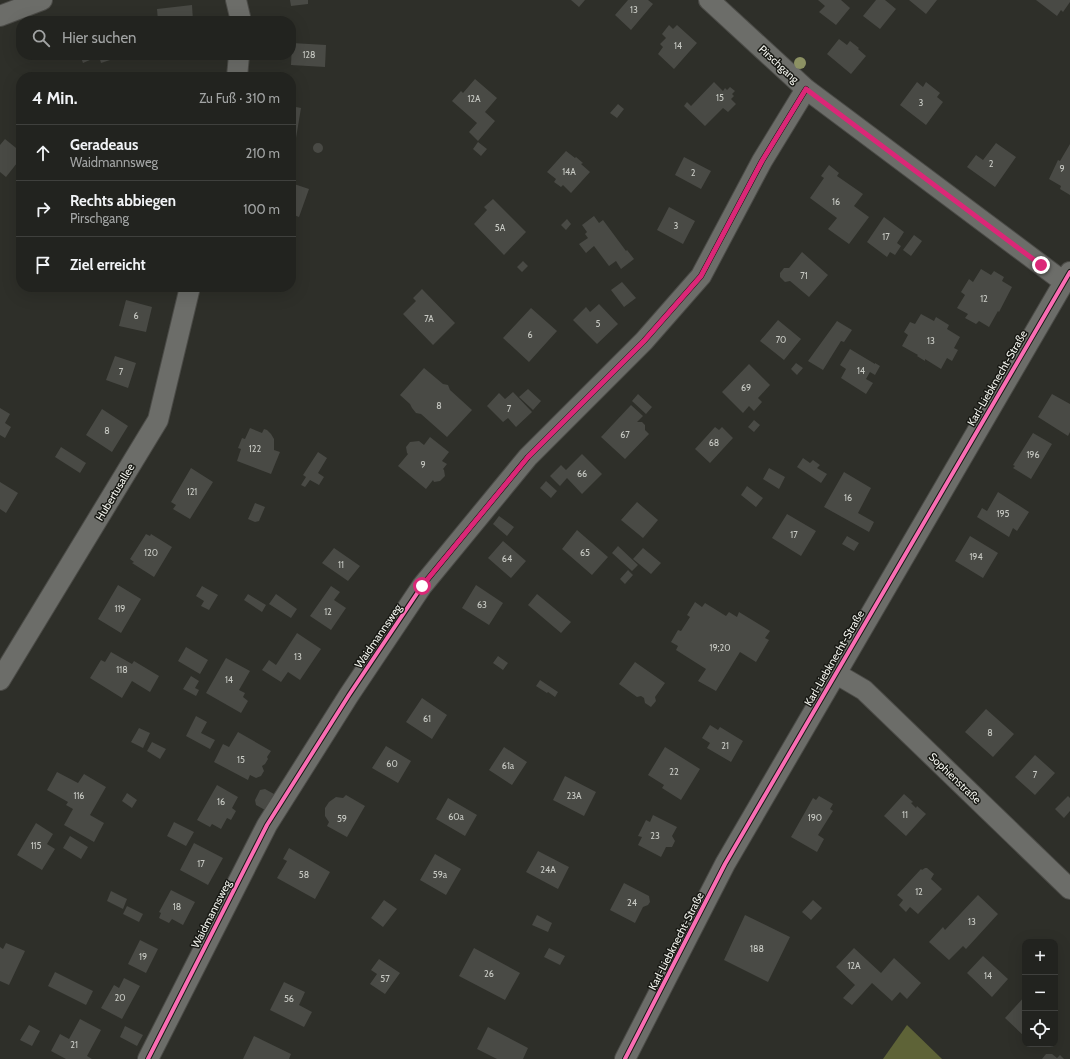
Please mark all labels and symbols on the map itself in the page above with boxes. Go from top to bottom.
house number: 13 [630,4,638,15]
house number: 14 [674,40,682,51]
street label: Pirschgang [756,42,802,86]
house number: 128 [302,49,316,60]
house number: 15 [716,92,724,103]
house number: 12A [467,93,481,104]
house number: 3 [919,97,924,108]
house number: 2 [989,158,994,169]
house number: 9 [1059,163,1065,174]
house number: 14A [562,166,576,177]
house number: 2 [691,167,696,178]
house number: 16 [832,196,840,207]
house number: 3 [674,220,679,231]
house number: 5A [495,222,506,233]
house number: 17 [882,231,890,242]
route end [1032,256,1050,274]
house number: 71 [800,270,808,281]
house number: 12 [980,293,988,304]
house number: 6 [133,310,139,321]
house number: 7A [424,313,434,324]
house number: 5 [596,318,601,329]
street label: Karl-Liebknecht-Straße [964,327,1030,428]
house number: 6 [527,329,533,340]
house number: 70 [776,334,786,345]
house number: 13 [927,335,935,346]
house number: 14 [857,365,865,376]
house number: 7 [119,366,124,377]
house number: 69 [741,382,751,393]
house number: 8 [436,400,442,411]
house number: 7 [507,403,512,414]
house number: 8 [104,425,110,436]
house number: 67 [620,429,630,440]
house number: 68 [709,437,719,448]
house number: 122 [249,443,261,454]
house number: 196 [1026,449,1040,460]
house number: 9 [420,459,426,470]
street label: Hubertusallee [92,461,138,523]
house number: 66 [577,468,587,479]
house number: 121 [187,486,197,497]
house number: 16 [844,492,852,503]
house number: 195 [997,508,1010,519]
house number: 17 [790,529,798,540]
house number: 120 [144,547,158,558]
house number: 65 [580,547,590,558]
house number: 194 [969,551,983,562]
house number: 64 [502,553,512,564]
house number: 11 [338,559,344,570]
route start [413,577,431,595]
house number: 63 [477,599,487,610]
street label: Waidmannsweg [351,601,405,671]
house number: 119 [115,603,125,614]
house number: 12 [324,606,332,617]
street label: Karl-Liebknecht-Straße [801,607,867,708]
house number: 19;20 [710,642,731,653]
house number: 13 [294,651,302,662]
house number: 118 [116,664,128,675]
house number: 14 [225,674,233,685]
house number: 61 [423,713,431,724]
house number: 8 [987,727,993,738]
house number: 21 [721,740,729,751]
street label: Sophienstraße [926,750,984,807]
house number: 15 [237,754,245,765]
house number: 60 [386,758,398,769]
house number: 61a [502,760,515,771]
house number: 22 [669,766,679,777]
house number: 7 [1033,769,1038,780]
house number: 116 [74,790,84,801]
house number: 23A [566,790,582,801]
house number: 16 [217,796,225,807]
house number: 11 [902,809,908,820]
house number: 60a [448,811,465,822]
house number: 190 [808,812,822,823]
house number: 59 [337,813,347,824]
house number: 23 [650,830,660,841]
house number: 115 [31,840,41,851]
house number: 17 [197,858,205,869]
house number: 24A [540,864,556,875]
house number: 58 [299,869,309,880]
house number: 59a [433,869,448,880]
street label: Waidmannsweg [188,877,234,950]
house number: 12 [915,886,923,897]
street label: Karl-Liebknecht-Straße [645,889,707,992]
house number: 24 [627,897,637,908]
house number: 18 [173,901,181,912]
house number: 13 [968,916,976,927]
house number: 188 [750,943,764,954]
house number: 19 [139,951,147,962]
house number: 12A [847,960,861,971]
house number: 26 [484,968,494,979]
house number: 14 [984,970,992,981]
house number: 57 [380,973,390,984]
house number: 20 [115,992,126,1003]
house number: 56 [284,993,294,1004]
house number: 21 [70,1039,78,1050]

